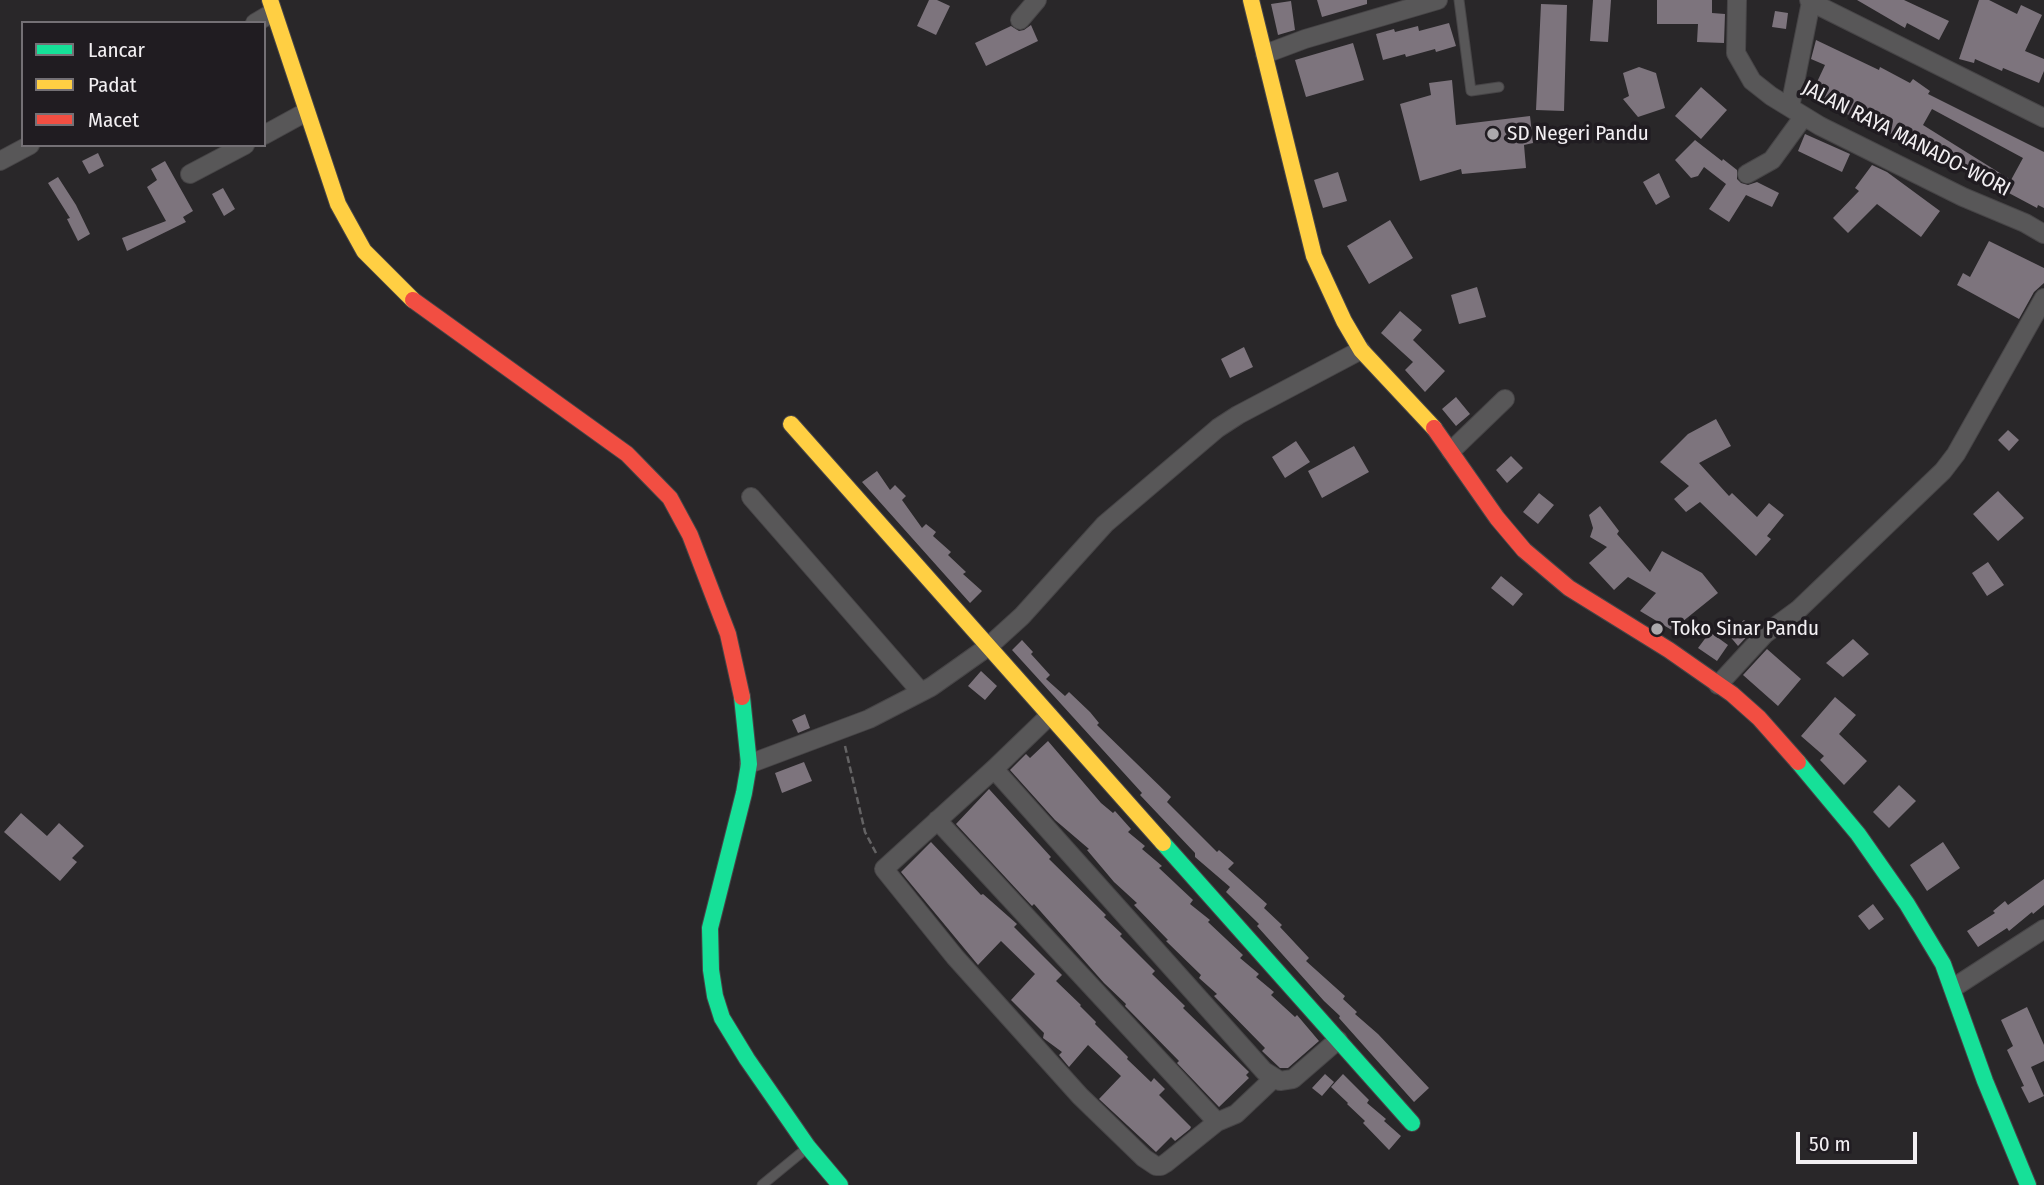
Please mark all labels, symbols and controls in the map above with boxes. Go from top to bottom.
legend [21,21,266,147]
text: Lancar [88,37,145,63]
text: Padat [88,72,137,98]
street label: JALAN RAYA MANADO-WORI [1798,75,2014,203]
text: Macet [88,107,139,133]
place label: SD Negeri Pandu [1507,121,1649,147]
marker: SD Negeri Pandu [1485,126,1501,142]
place label: Toko Sinar Pandu [1671,616,1819,642]
marker: Toko Sinar Pandu [1649,621,1665,637]
scale bar [1799,1118,1920,1162]
text: 50 m [1809,1131,1851,1157]

